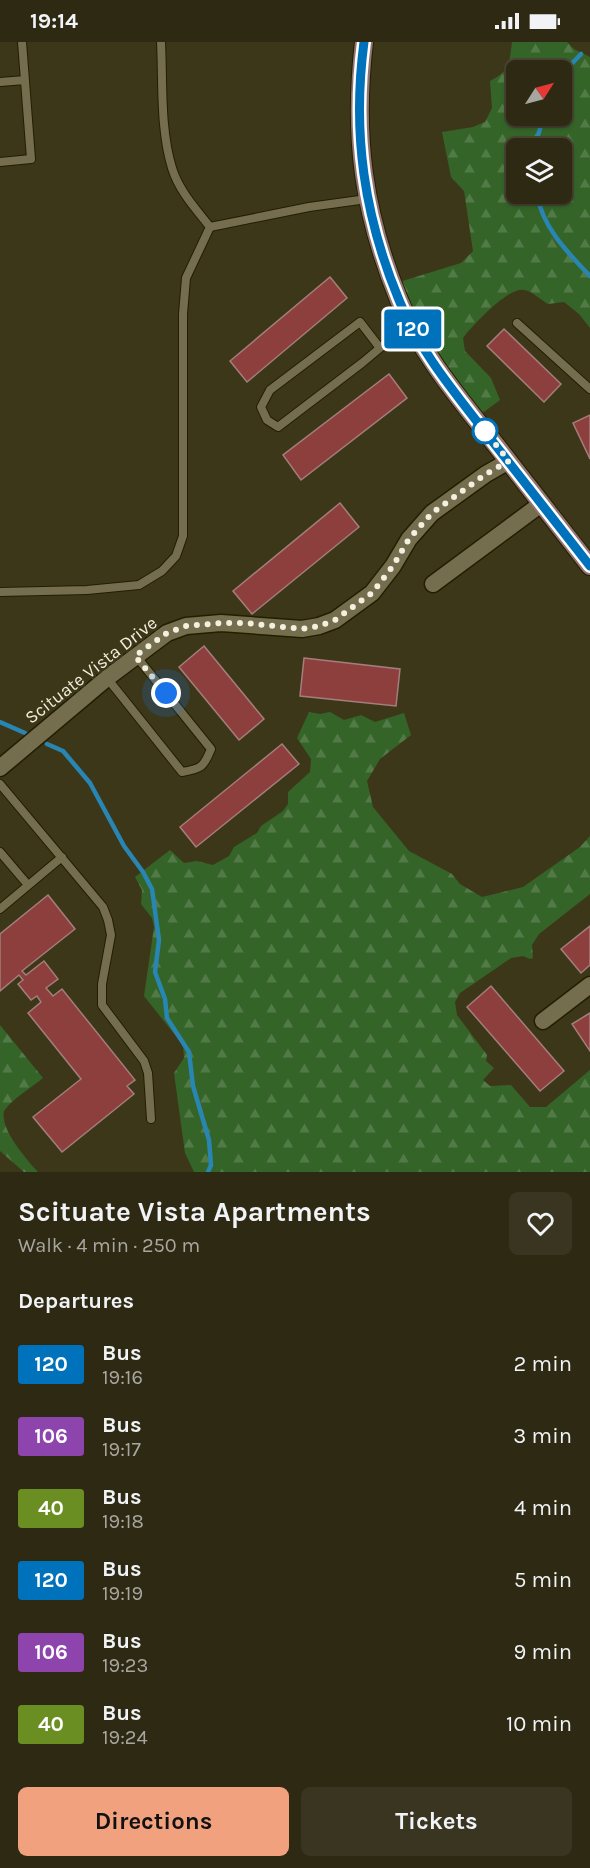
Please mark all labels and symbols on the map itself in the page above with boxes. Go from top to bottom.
north arrow [506,60,572,126]
line badge: 120 [378,310,448,348]
unlabelled marker [472,418,498,444]
street label: Scituate Vista Drive [21,612,161,728]
your location [151,678,181,708]

